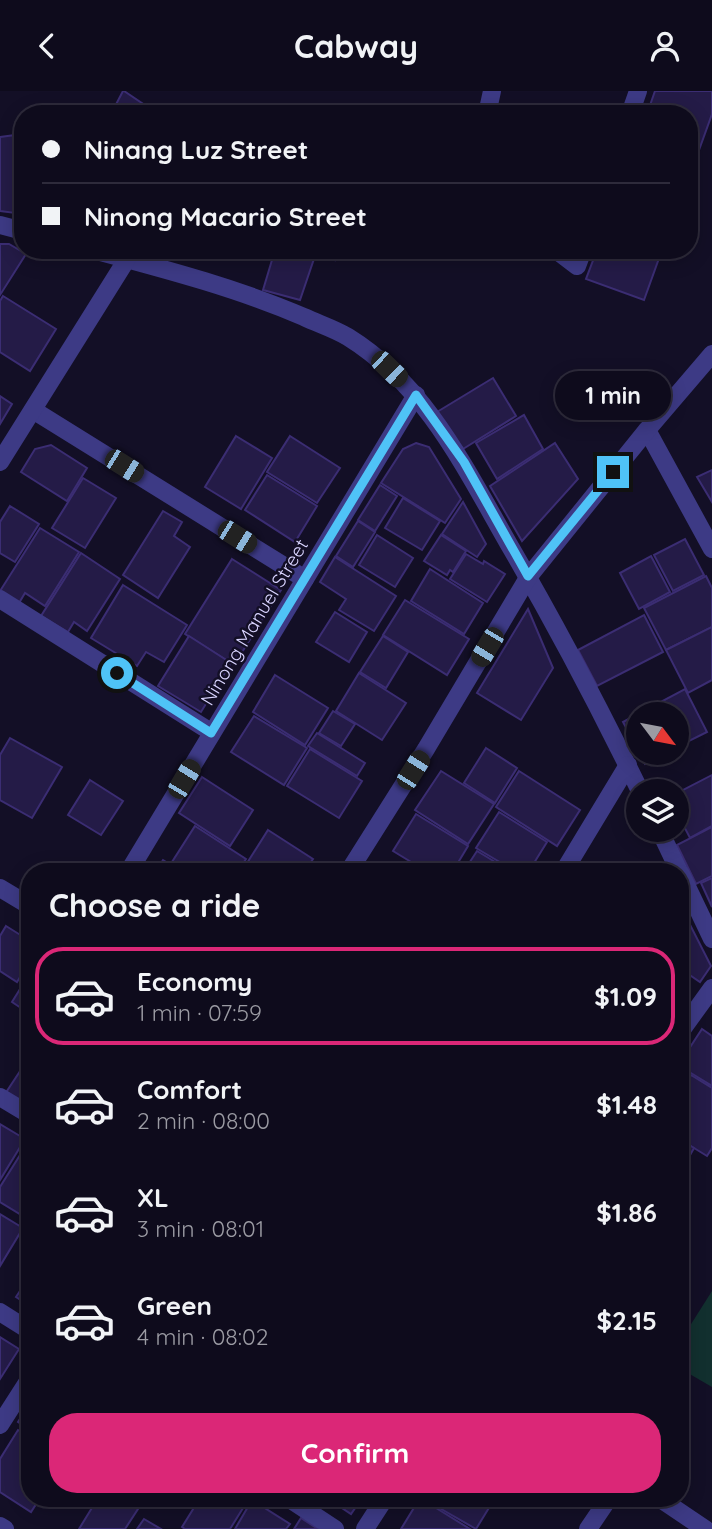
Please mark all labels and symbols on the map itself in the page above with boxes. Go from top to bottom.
car [367,347,412,391]
callout: 1 min [555,371,671,419]
car [101,446,148,486]
route end [597,456,629,488]
car [214,517,261,557]
street label: Ninong Manuel Street [195,535,313,709]
car [468,624,507,670]
route start [101,657,133,689]
north arrow [626,702,690,765]
car [393,747,434,793]
car [165,756,204,802]

